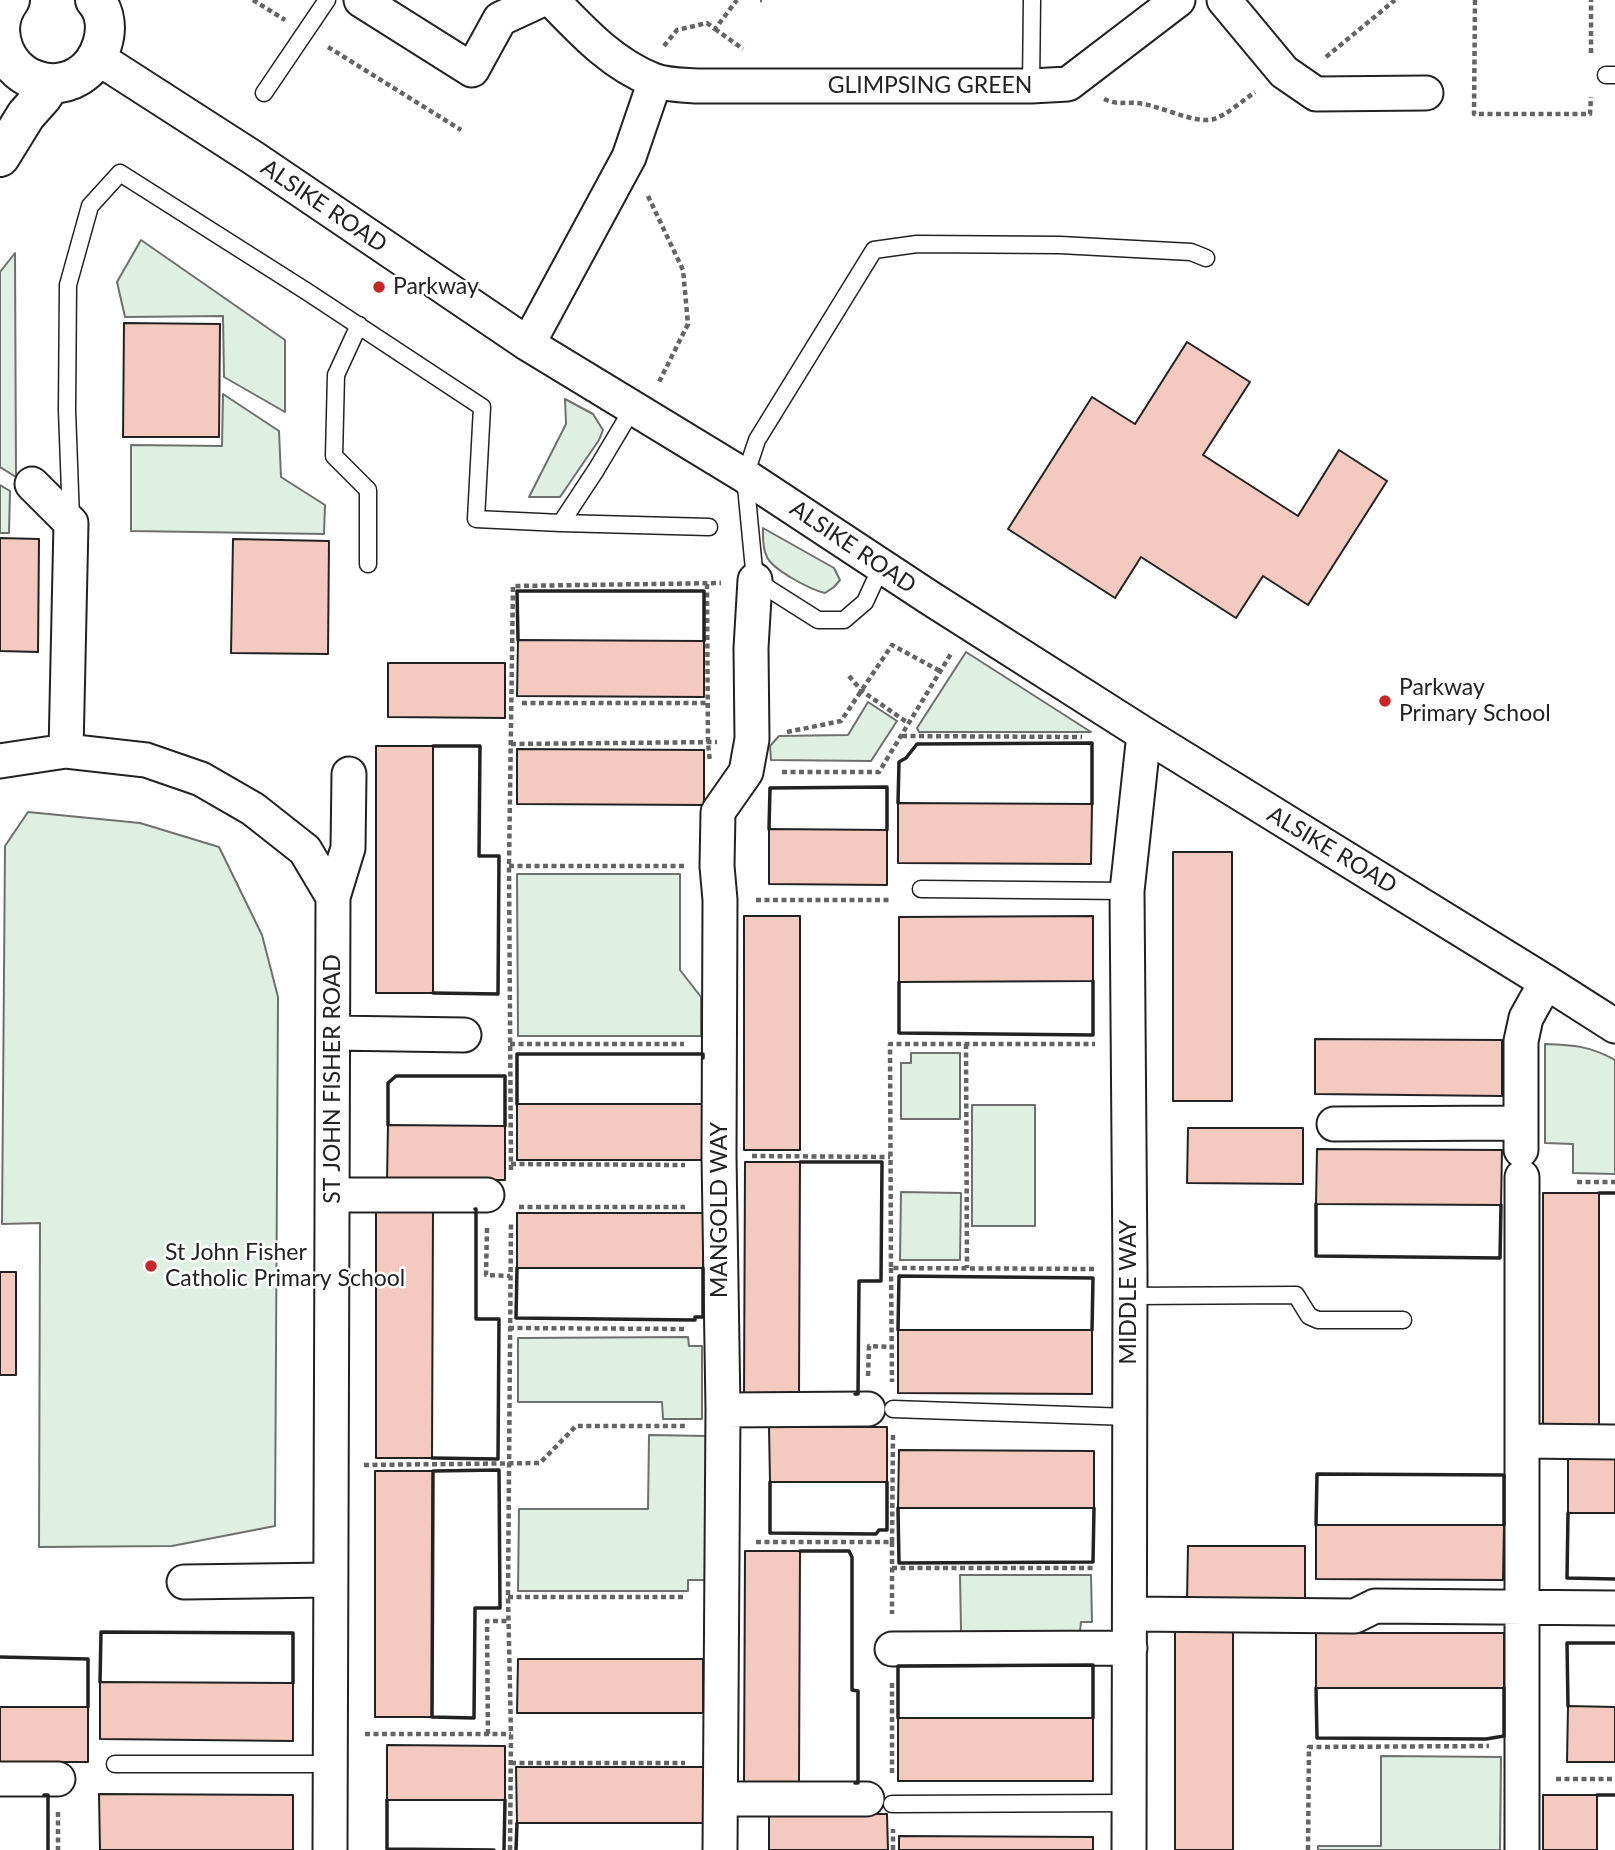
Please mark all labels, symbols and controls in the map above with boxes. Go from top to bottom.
street label: GLIMPSING GREEN [828,72,1032,100]
street label: ALSIKE ROAD [256,154,392,258]
place label: Parkway [393,273,479,301]
marker: Parkway [371,279,387,295]
street label: ALSIKE ROAD [785,495,921,599]
place label: Parkway Primary School [1399,674,1551,728]
marker: Parkway Primary School [1377,693,1393,709]
street label: ALSIKE ROAD [1262,801,1402,899]
street label: ST JOHN FISHER ROAD [319,954,347,1204]
street label: MANGOLD WAY [706,1122,734,1298]
street label: MIDDLE WAY [1115,1220,1143,1364]
place label: St John Fisher Catholic Primary School [165,1239,405,1293]
marker: St John Fisher Catholic Primary School [143,1258,159,1274]

